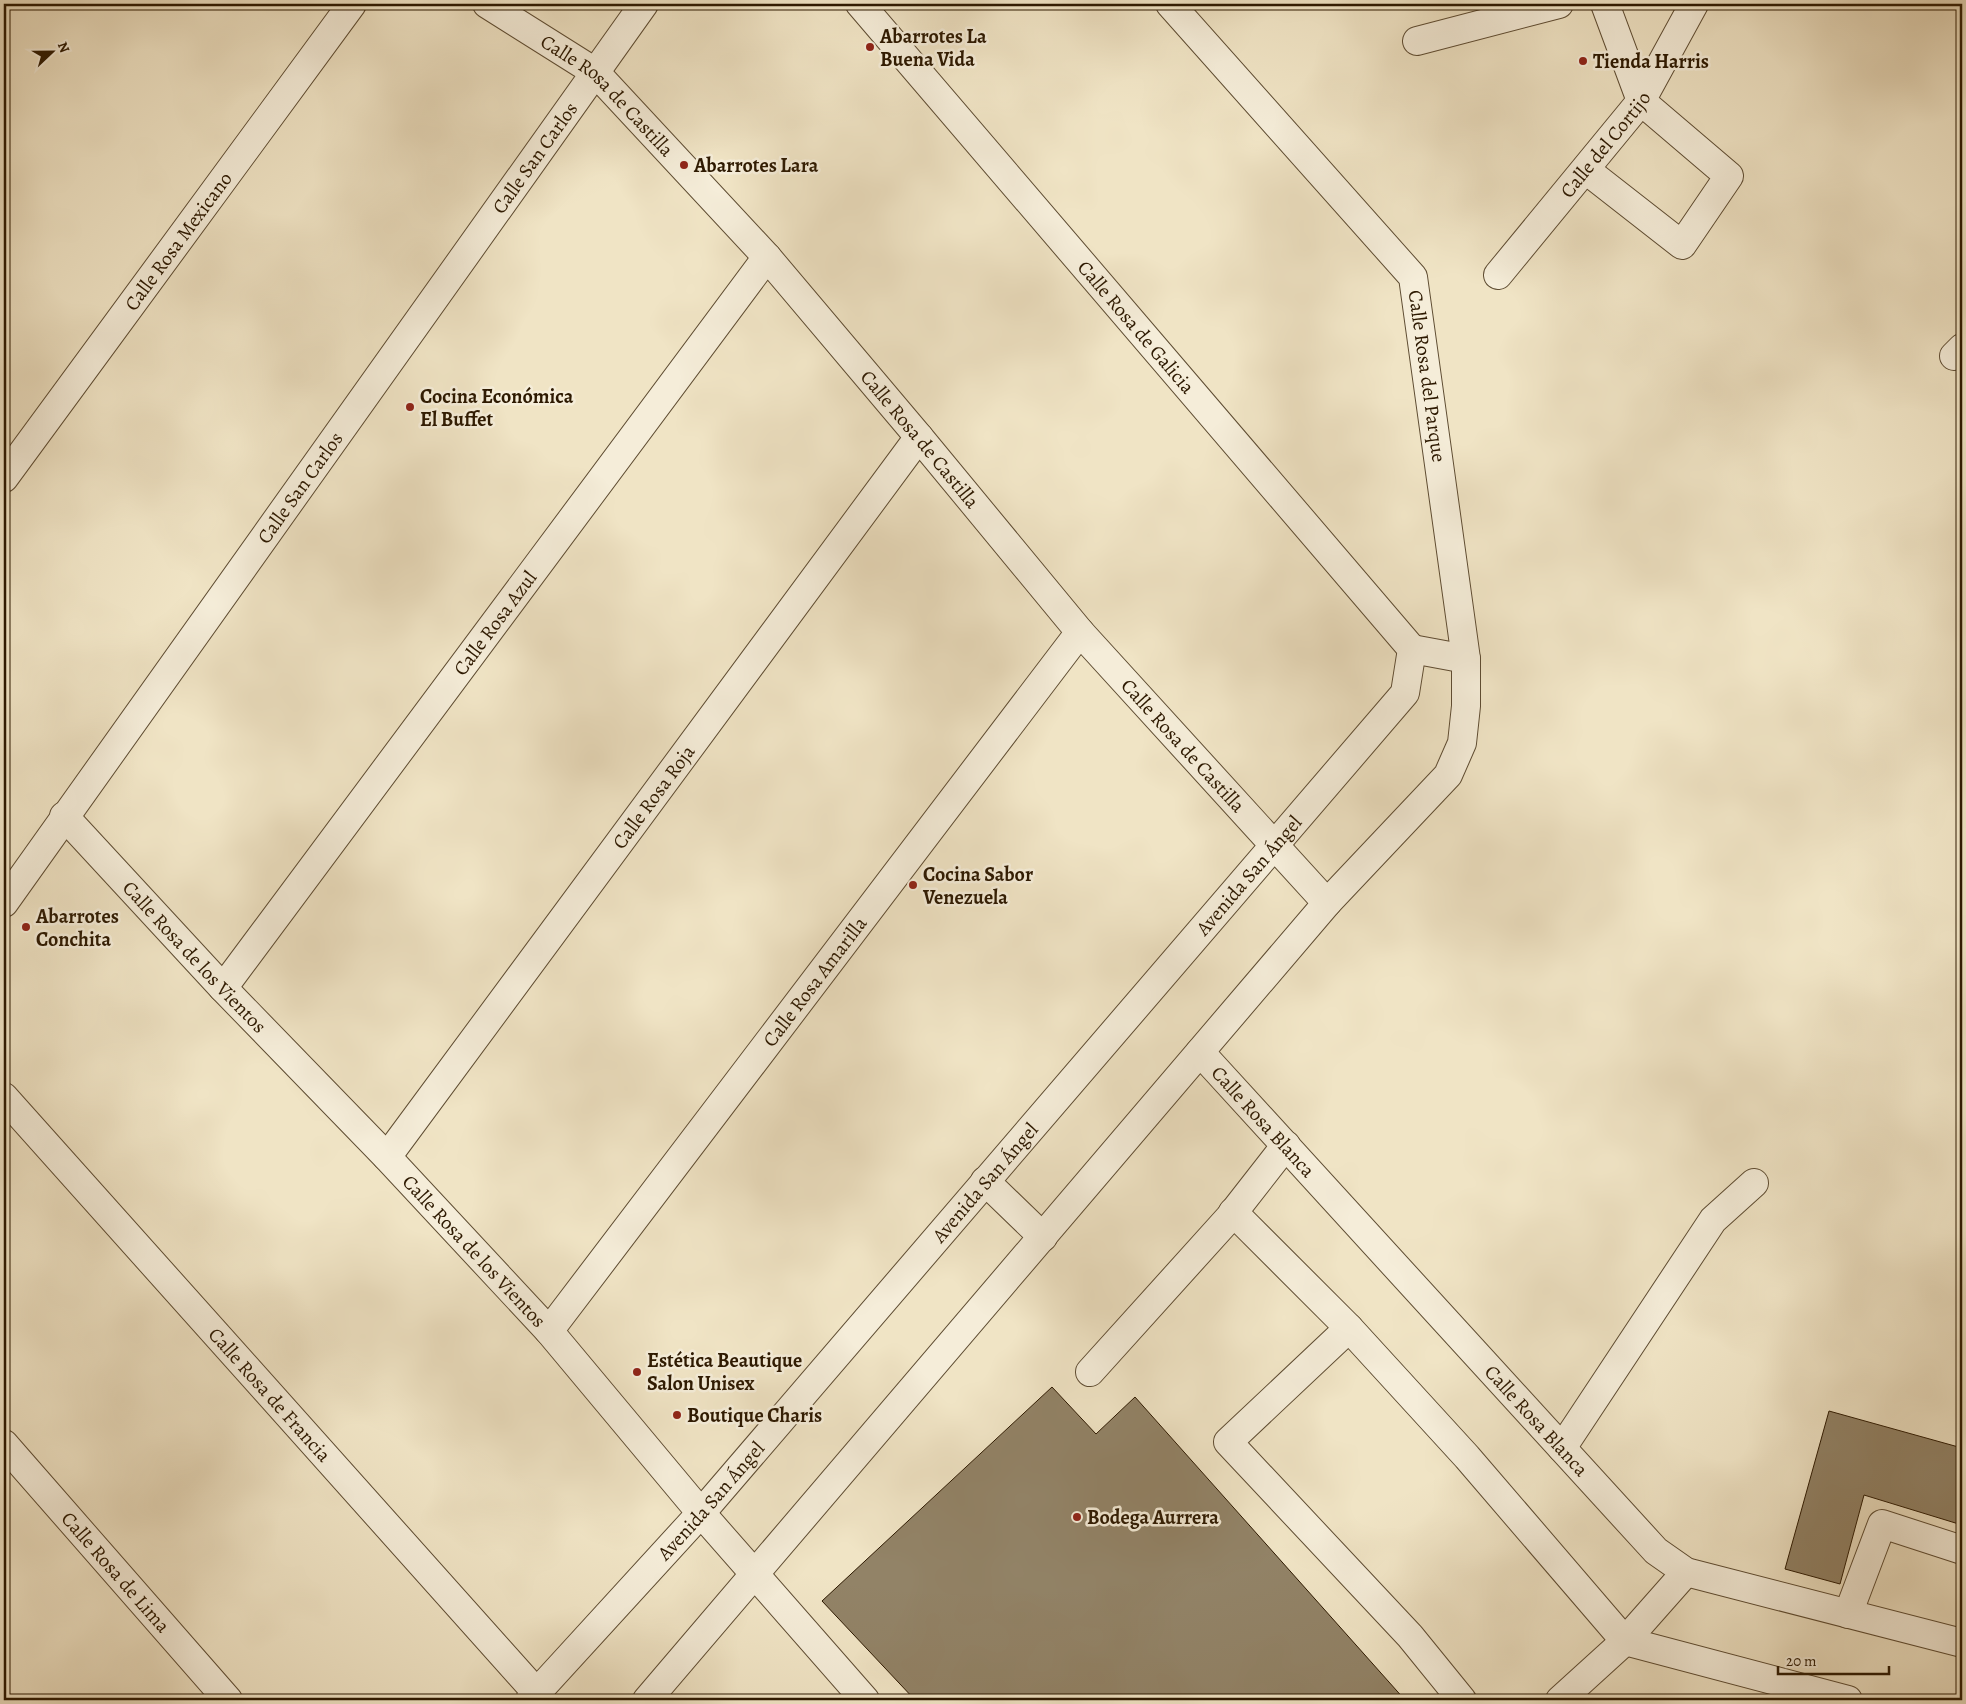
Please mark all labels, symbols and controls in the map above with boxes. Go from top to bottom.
place label: Abarrotes La Buena Vida [879,23,987,73]
north arrow [28,28,78,78]
street label: Calle Rosa de Castilla [535,28,681,163]
text: N [53,39,74,56]
marker: Abarrotes La Buena Vida [864,41,876,53]
place label: Tienda Harris [1593,48,1709,75]
marker: Tienda Harris [1577,55,1589,67]
street label: Calle del Cortijo [1554,87,1657,203]
street label: Calle San Carlos [486,96,584,219]
place label: Abarrotes Lara [693,152,819,179]
marker: Abarrotes Lara [678,159,690,171]
street label: Calle Rosa Mexicano [118,166,238,316]
street label: Calle Rosa de Galicia [1072,254,1202,400]
street label: Calle Rosa del Parque [1402,288,1452,464]
street label: Calle Rosa de Castilla [854,364,986,514]
place label: Cocina Económica El Buffet [420,383,574,433]
marker: Cocina Económica El Buffet [404,401,416,413]
street label: Calle San Carlos [251,426,349,549]
street label: Calle Rosa Azul [447,565,543,681]
street label: Calle Rosa de Castilla [1115,672,1252,819]
street label: Calle Rosa Roja [606,738,701,854]
street label: Avenida San Ángel [1189,809,1308,942]
place label: Cocina Sabor Venezuela [922,861,1033,911]
street label: Calle Rosa de los Vientos [117,875,273,1039]
marker: Cocina Sabor Venezuela [907,879,919,891]
place label: Abarrotes Conchita [35,903,119,953]
street label: Calle Rosa Amarilla [756,910,873,1052]
marker: Abarrotes Conchita [20,921,32,933]
street label: Calle Rosa Blanca [1205,1060,1322,1184]
street label: Avenida San Ángel [925,1117,1044,1249]
street label: Calle Rosa de los Vientos [396,1169,552,1333]
street label: Calle Rosa de Francia [202,1321,338,1468]
place label: Estética Beautique Salon Unisex [647,1347,802,1397]
street label: Calle Rosa Blanca [1479,1359,1595,1482]
marker: Estética Beautique Salon Unisex [631,1366,643,1378]
place label: Boutique Charis [687,1402,822,1429]
marker: Boutique Charis [671,1409,683,1421]
street label: Avenida San Ángel [650,1435,770,1567]
place label: Bodega Aurrera [1087,1504,1219,1531]
street label: Calle Rosa de Lima [55,1505,177,1639]
marker: Bodega Aurrera [1071,1511,1083,1523]
scale bar [1778,1644,1890,1676]
text: 20 m [1786,1651,1817,1671]

